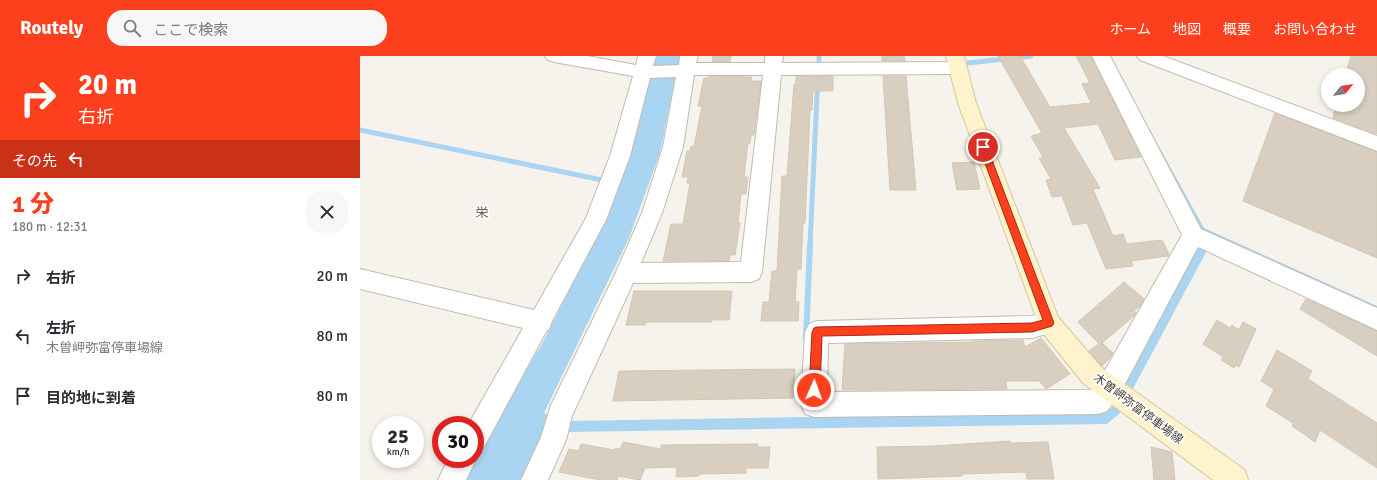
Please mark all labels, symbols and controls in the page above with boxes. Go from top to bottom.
search box [107,10,387,46]
text: Routely [20,16,83,40]
icon: search [121,17,143,39]
text: ここで検索 [153,21,228,39]
text: ホーム [1109,21,1151,38]
text: 地図 [1173,21,1201,38]
text: 概要 [1223,21,1251,38]
text: お問い合わせ [1273,21,1357,38]
text: 20 m [78,68,137,102]
north arrow [1321,68,1365,112]
map controls [1321,68,1365,112]
icon: right [12,72,64,124]
text: 右折 [78,106,114,128]
pin [966,130,1000,164]
icon: arrive [972,136,994,158]
icon: left [65,148,87,170]
text: その先 [12,152,57,170]
text: 1 分 [12,189,54,219]
button: close [306,191,348,233]
district label: 栄 [475,205,489,221]
text: 180 m · 12:31 [12,219,88,235]
icon: right [12,265,34,287]
text: 20 m [317,267,348,285]
text: 右折 [46,269,76,287]
text: 左折 [46,319,76,337]
icon: left [12,325,34,347]
text: 80 m [317,327,348,345]
text: 木曽岬弥富停車場線 [46,340,163,356]
position arrow [793,369,835,411]
street label: 木曽岬弥富停車場線 [1090,371,1186,447]
icon: arrive [12,385,34,407]
text: 80 m [317,387,348,405]
text: 目的地に到着 [46,389,136,407]
speed limit sign: 30 [432,416,484,468]
text: 25 [387,424,409,449]
text: km/h [387,446,409,458]

